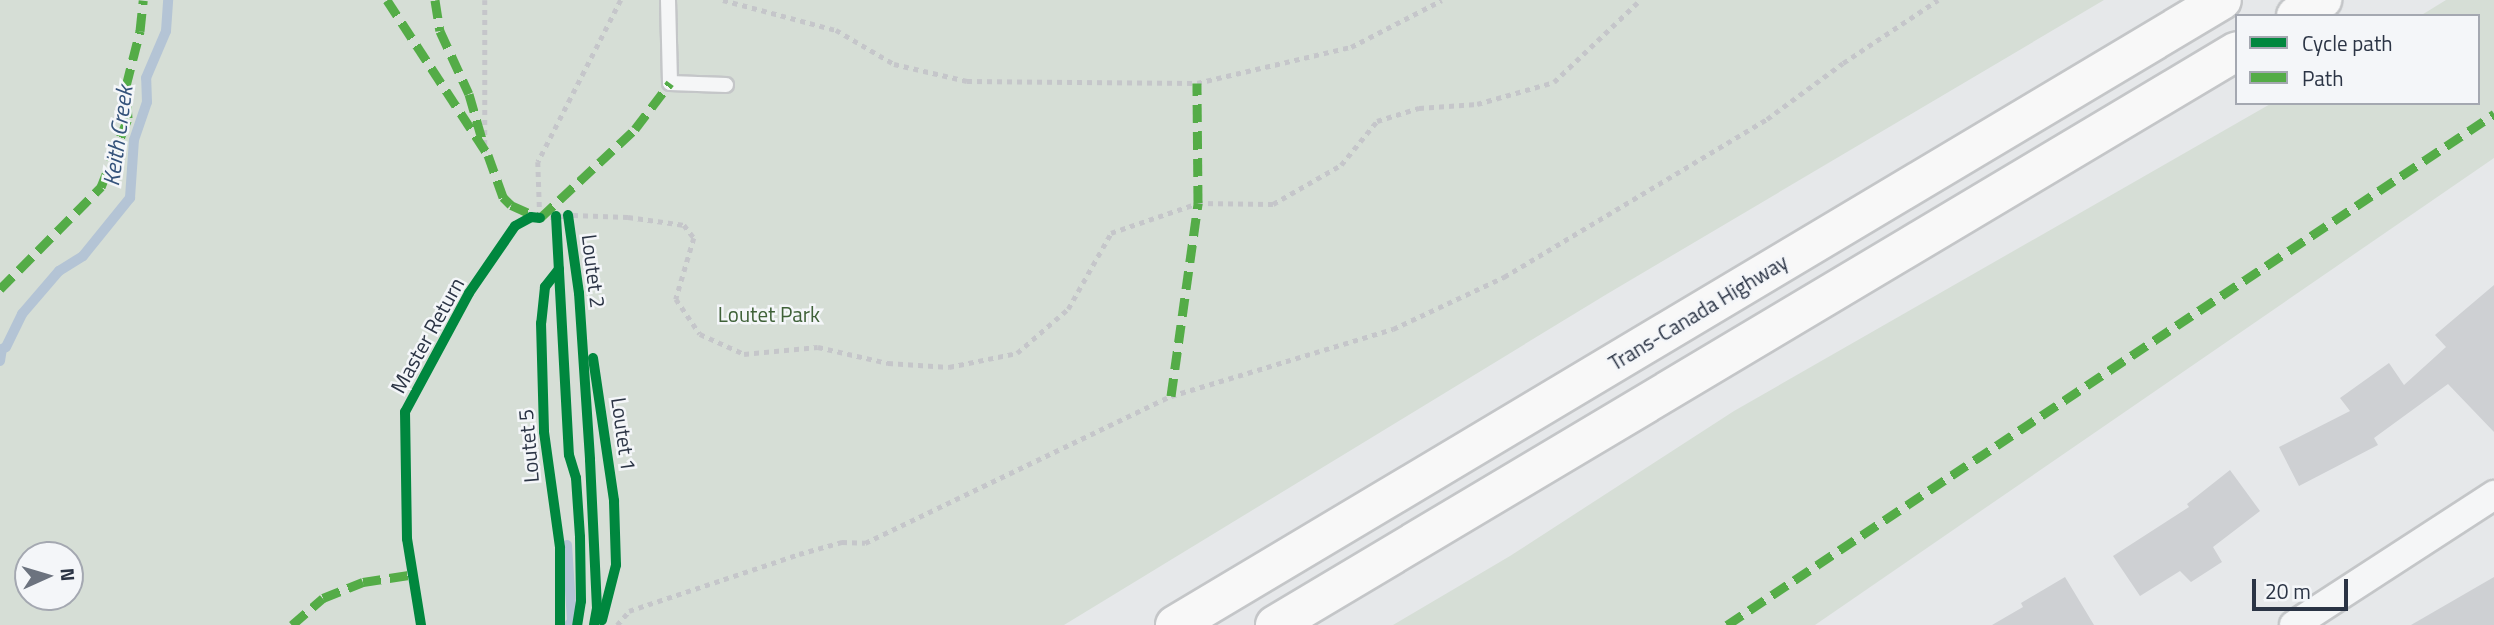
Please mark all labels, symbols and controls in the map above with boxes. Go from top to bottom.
legend [2235,14,2480,105]
text: Cycle path [2302,27,2393,59]
text: Path [2302,62,2344,94]
water label: Keith Creek [97,84,139,188]
street label: Loutet 2 [577,233,611,309]
street label: Trans-Canada Highway [1604,249,1792,375]
street label: Master Return [385,273,469,397]
park label: Loutet Park [718,301,820,327]
street label: Loutet 1 [606,396,642,472]
street label: Loutet 5 [512,408,544,484]
north arrow [14,541,84,611]
scale bar [2256,566,2352,610]
text: N [54,567,83,582]
text: 20 m [2265,575,2311,607]

